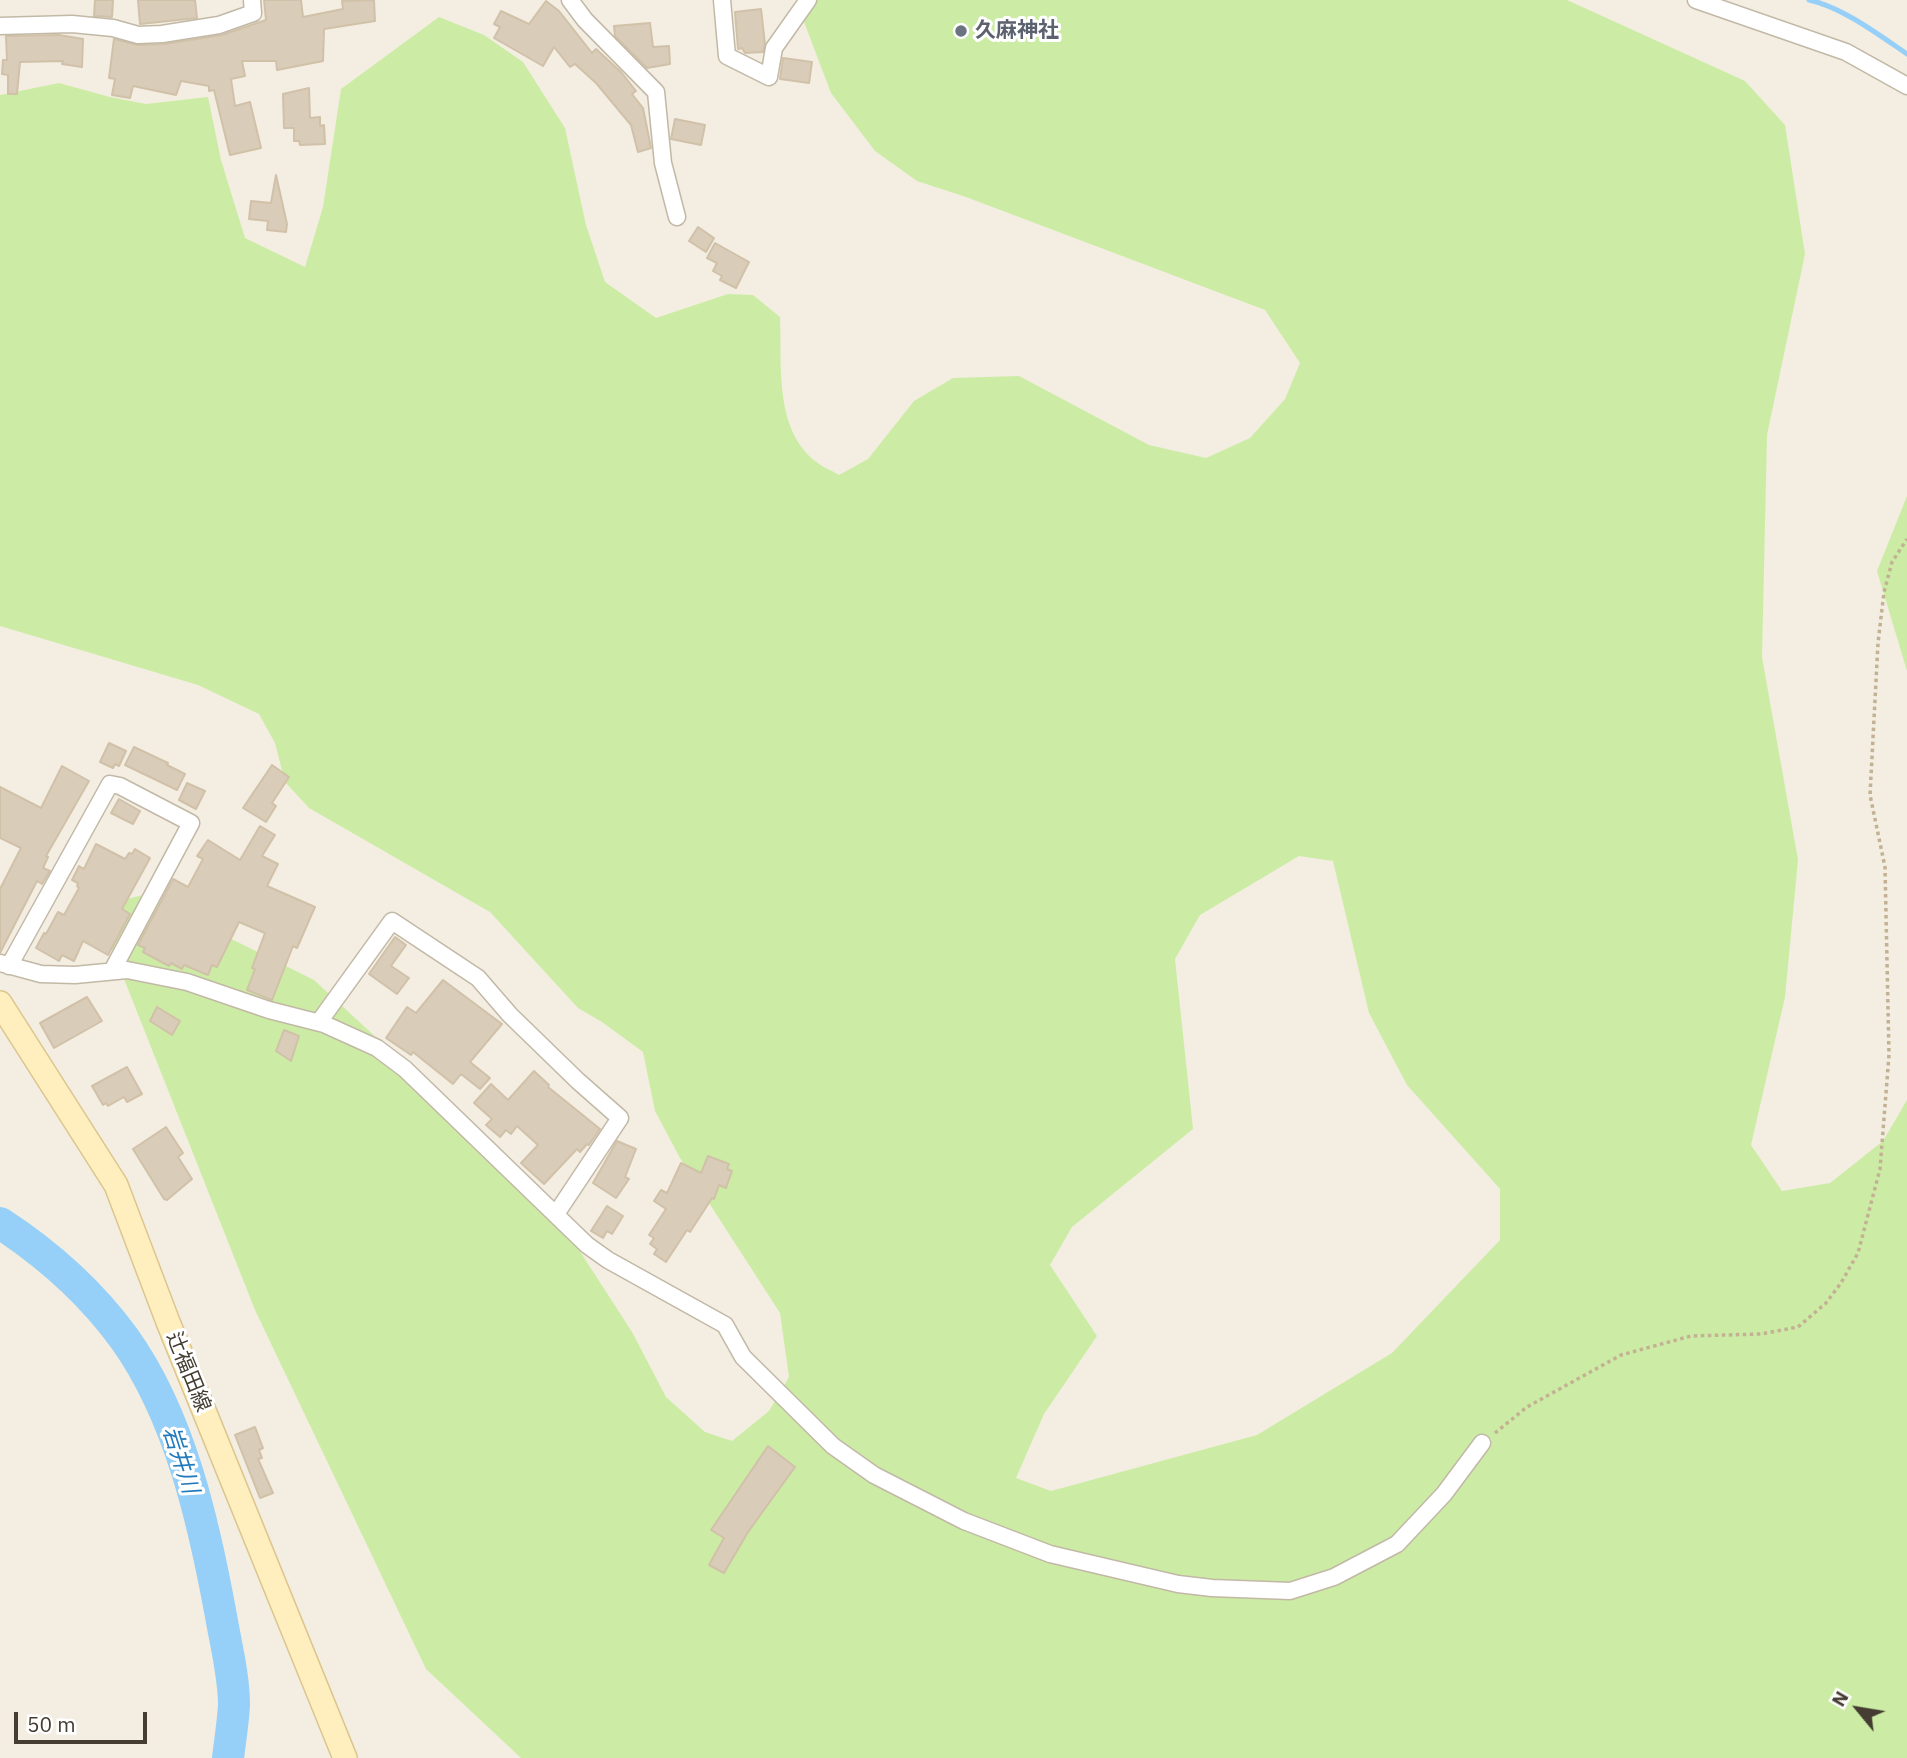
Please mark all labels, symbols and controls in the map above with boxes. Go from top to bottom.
place label: 久麻神社 [975,18,1059,44]
marker: 久麻神社 [953,23,969,39]
street label: 辻福田線 [161,1328,215,1416]
water label: 岩井川 [156,1423,204,1497]
north arrow [1823,1674,1893,1744]
text: N [1826,1687,1854,1710]
scale bar [18,1698,150,1742]
text: 50 m [27,1710,76,1738]

